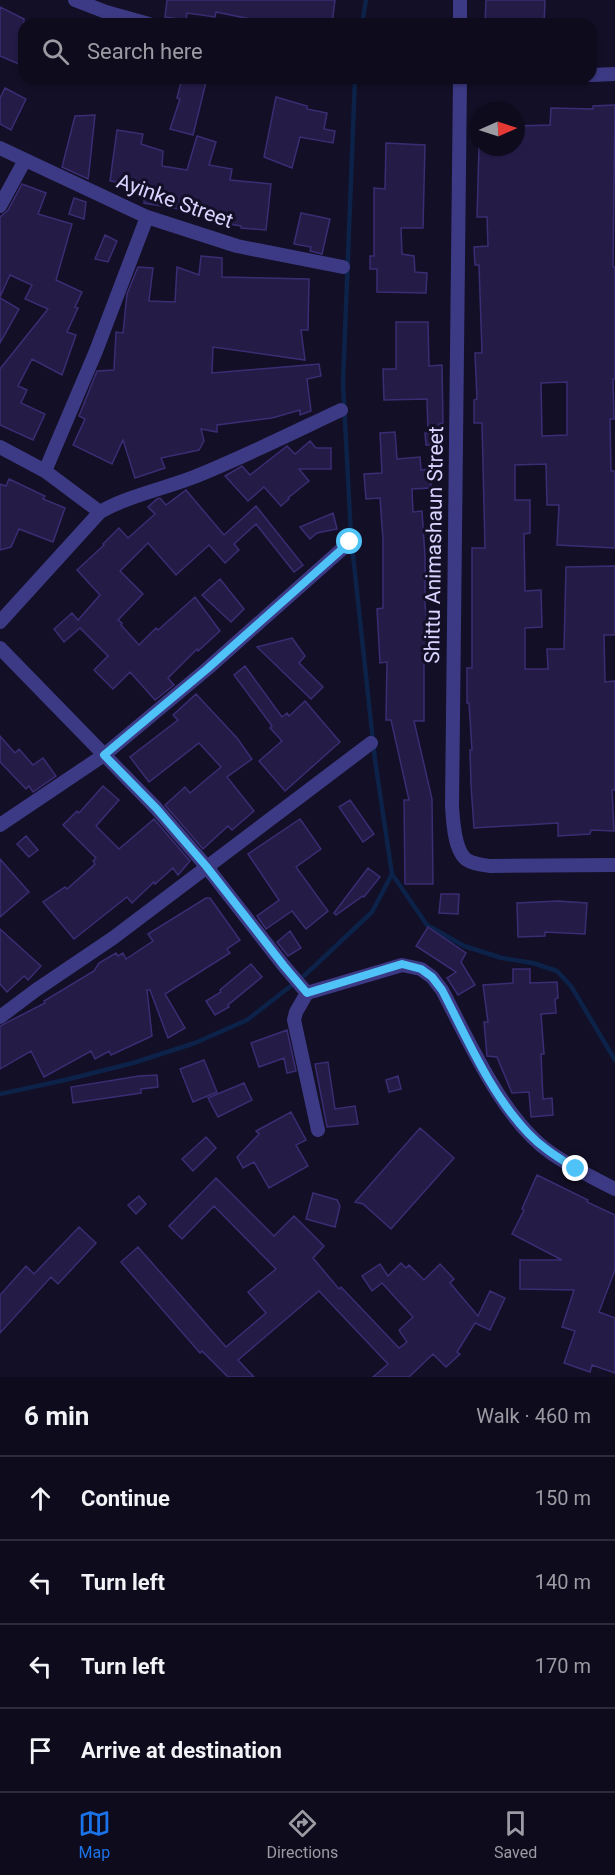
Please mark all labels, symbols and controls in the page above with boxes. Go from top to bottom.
search box [18,18,597,84]
icon: search [39,35,72,68]
text: Search here [87,39,203,64]
north arrow [471,102,525,156]
street label: Ayinke Street [114,169,237,233]
street label: Shittu Animashaun Street [420,426,448,664]
route start [336,528,362,554]
route end [562,1155,588,1181]
text: 6 min [24,1401,89,1431]
text: Walk · 460 m [476,1404,591,1428]
icon: ahead [24,1482,57,1515]
text: Continue [81,1486,170,1511]
text: 150 m [535,1486,591,1510]
icon: left [24,1566,57,1599]
text: Turn left [81,1570,165,1595]
text: 140 m [535,1570,591,1594]
icon: left [24,1650,57,1683]
text: Turn left [81,1654,165,1679]
text: 170 m [535,1654,591,1678]
icon: arrive [24,1734,57,1767]
text: Arrive at destination [81,1738,282,1763]
tab: Map [78,1807,111,1862]
tab: Directions [266,1807,338,1862]
tab: Saved [494,1807,537,1862]

